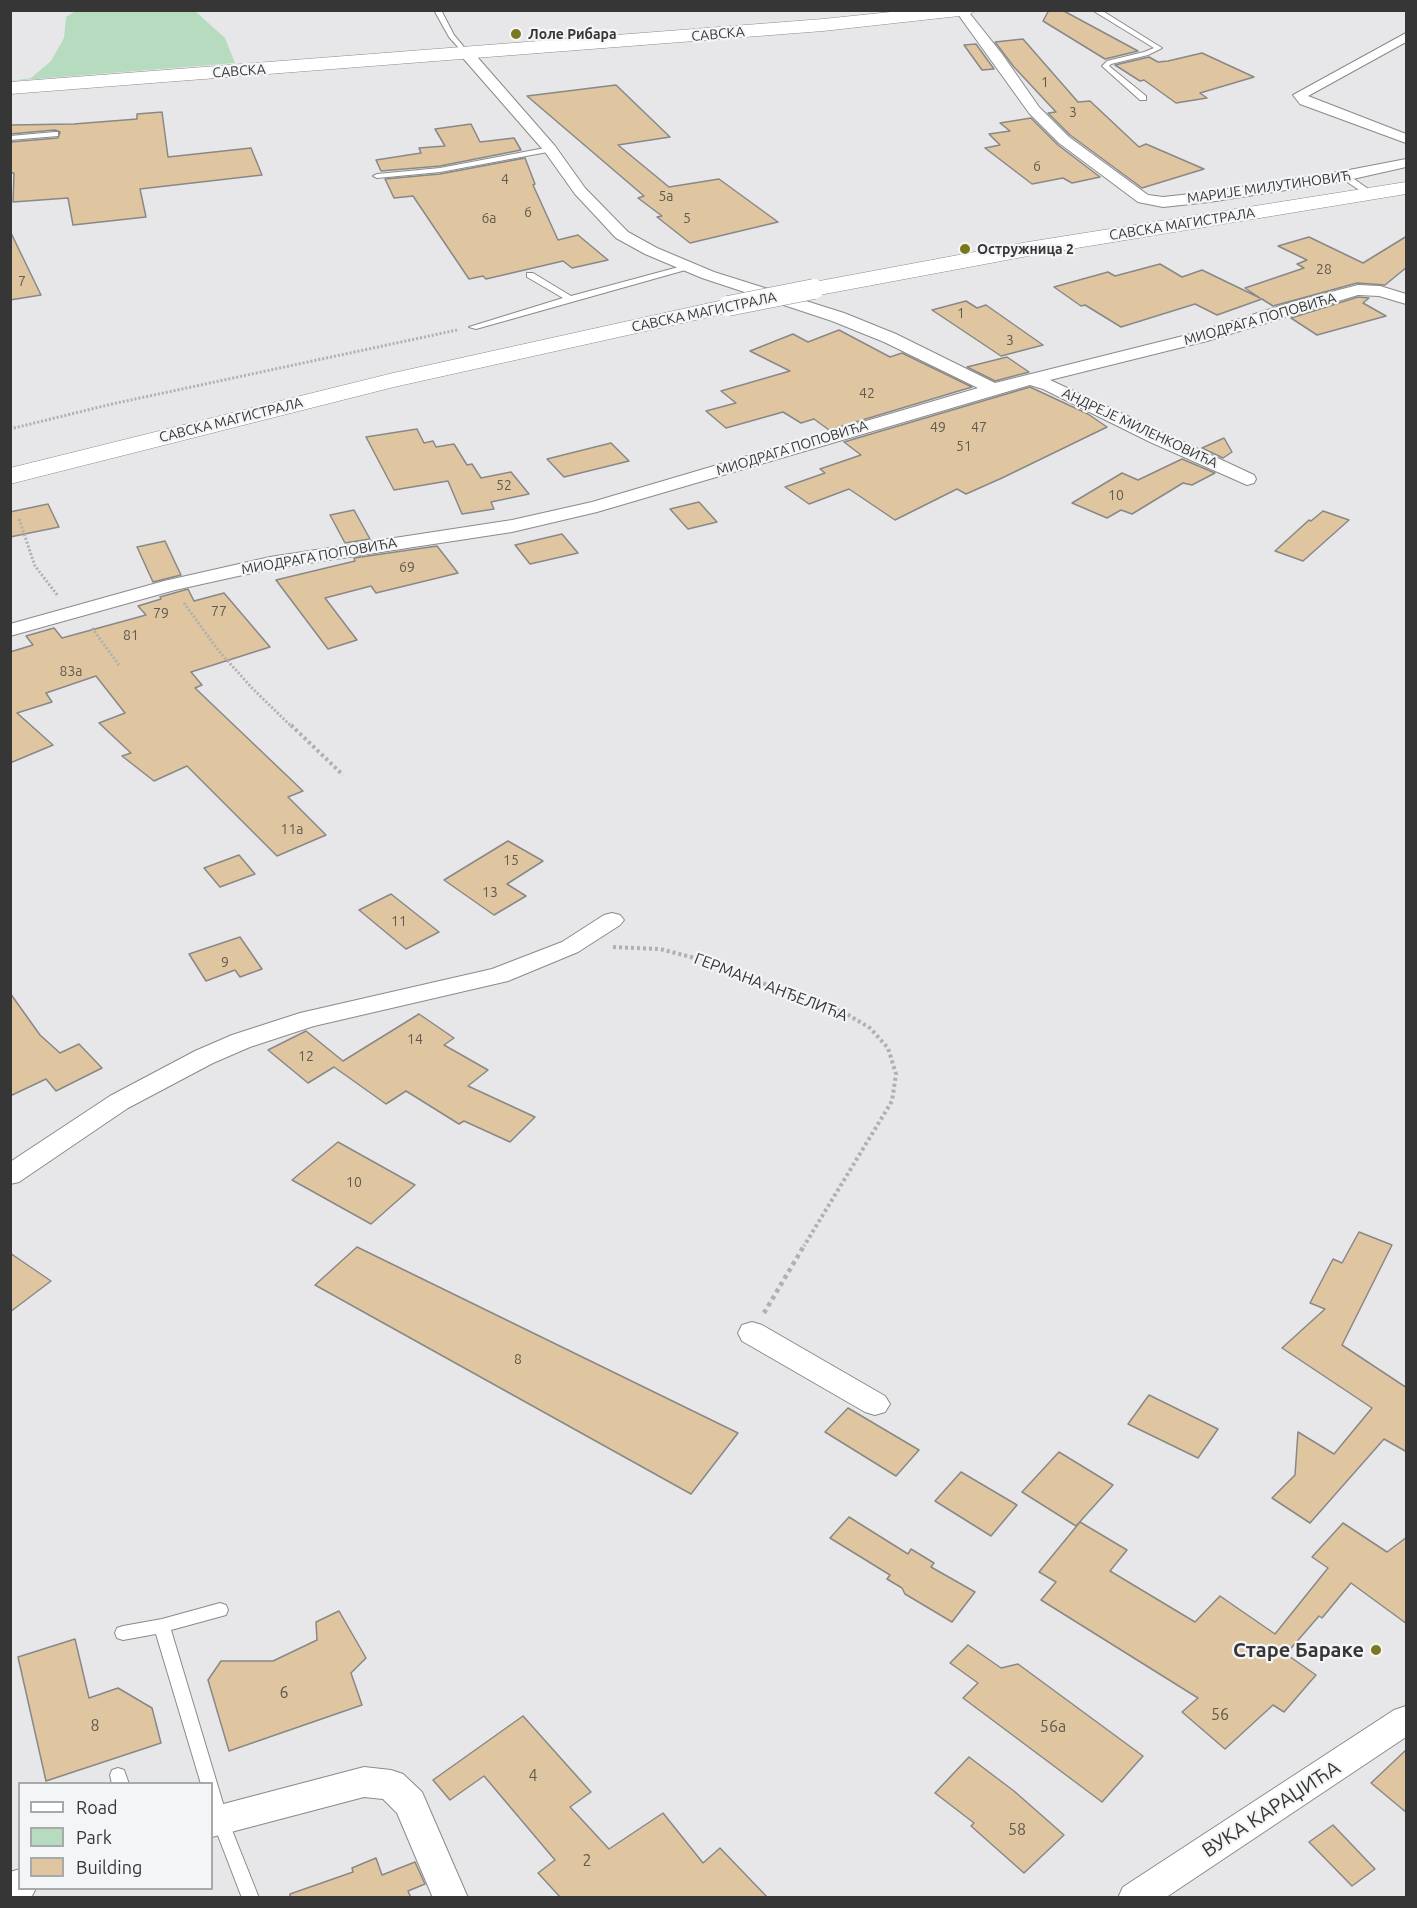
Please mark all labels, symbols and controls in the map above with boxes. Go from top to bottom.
street label: САВСКА [691,23,745,45]
place label: Лоле Рибара [528,26,617,42]
marker: Лоле Рибара [509,27,523,41]
street label: САВСКА [212,61,266,81]
house number: 1 [1041,74,1049,90]
house number: 3 [1069,104,1077,120]
house number: 6 [1033,158,1041,174]
street label: МАРИЈЕ МИЛУТИНОВИЋ [1186,167,1352,207]
house number: 4 [501,171,509,187]
house number: 5a [658,188,674,204]
house number: 6 [524,204,532,220]
street label: САВСКА МАГИСТРАЛА [1108,204,1256,244]
house number: 6a [481,210,497,226]
house number: 5 [683,210,691,226]
place label: Остружница 2 [977,241,1074,257]
marker: Остружница 2 [958,242,972,256]
house number: 28 [1316,261,1332,277]
house number: 7 [18,273,26,289]
street label: САВСКА МАГИСТРАЛА [630,288,778,336]
street label: МИОДРАГА ПОПОВИЋА [1182,289,1338,349]
house number: 1 [957,305,965,321]
house number: 3 [1006,332,1014,348]
house number: 42 [859,385,875,401]
street label: АНДРЕЈЕ МИЛЕНКОВИЋА [1060,385,1220,471]
street label: САВСКА МАГИСТРАЛА [157,394,305,446]
street label: МИОДРАГА ПОПОВИЋА [714,417,870,479]
house number: 49 [930,419,946,435]
house number: 47 [971,419,987,435]
house number: 51 [956,438,972,454]
house number: 52 [496,477,512,493]
house number: 10 [1108,487,1124,503]
street label: МИОДРАГА ПОПОВИЋА [240,534,398,578]
house number: 69 [399,559,415,575]
house number: 77 [211,603,227,619]
house number: 79 [153,605,169,621]
house number: 81 [123,627,139,643]
house number: 83a [60,663,82,679]
house number: 11a [281,821,303,837]
house number: 15 [503,852,519,868]
house number: 13 [482,884,498,900]
house number: 11 [391,913,407,929]
street label: ГЕРМАНА АНЂЕЛИЋА [692,949,850,1025]
house number: 9 [221,954,229,970]
house number: 14 [407,1031,423,1047]
house number: 12 [298,1048,314,1064]
house number: 10 [346,1174,362,1190]
house number: 8 [514,1351,522,1367]
place label: Старе Бараке [1233,1638,1364,1662]
marker: Старе Бараке [1369,1643,1383,1657]
house number: 6 [279,1683,289,1703]
house number: 56 [1211,1705,1229,1725]
house number: 8 [90,1716,100,1736]
house number: 56a [1040,1717,1066,1737]
street label: ВУКА КАРАЏИЋА [1197,1755,1345,1863]
house number: 4 [528,1766,538,1786]
legend [18,1782,213,1890]
text: Road [76,1797,118,1817]
house number: 58 [1008,1820,1026,1840]
text: Park [76,1827,112,1847]
house number: 2 [582,1851,592,1871]
text: Building [76,1857,142,1877]

